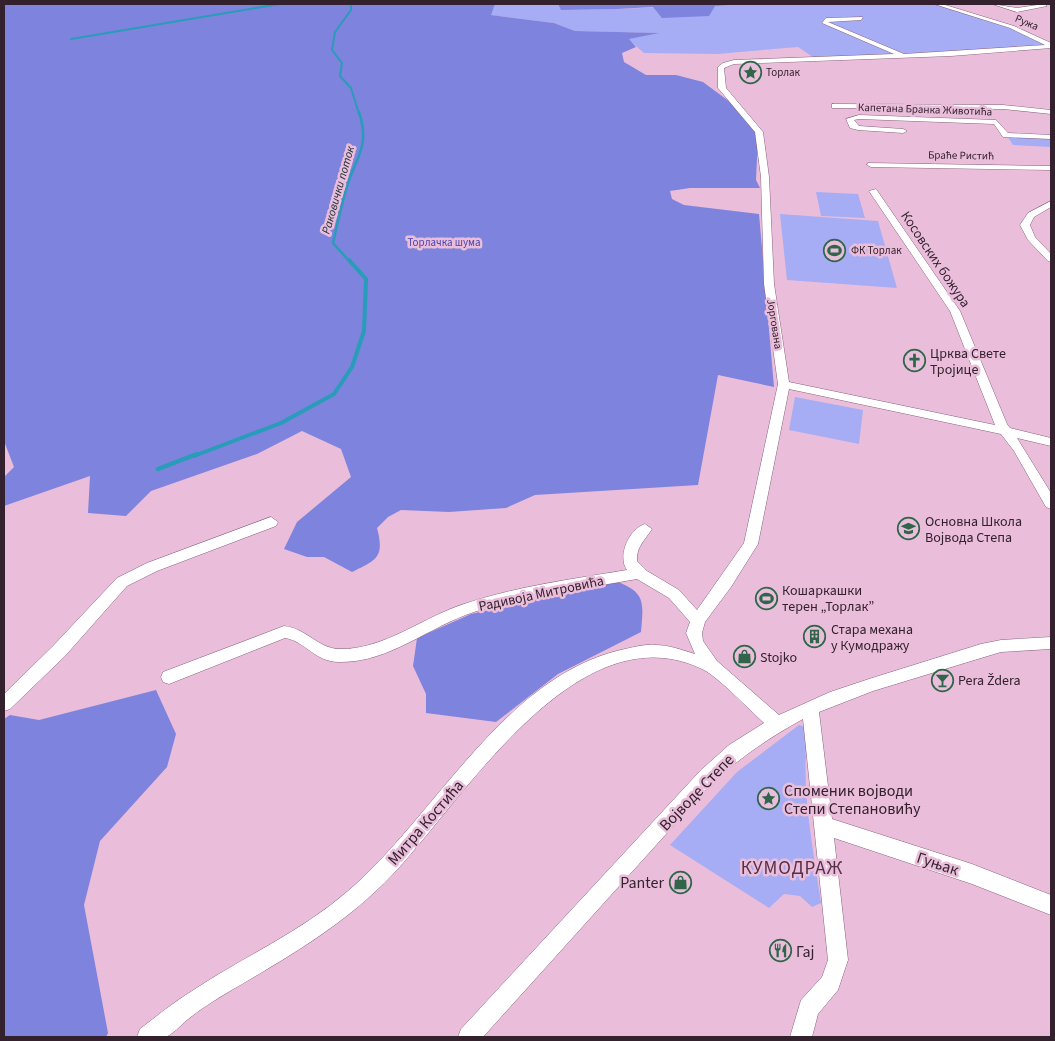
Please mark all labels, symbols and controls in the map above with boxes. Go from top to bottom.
street label: Ружа [1013,11,1041,34]
place icon: Торлак [738,60,762,84]
place label: Торлак [766,65,801,80]
street label: Капетана Бранка Животића [858,100,992,119]
water label: Раковички поток [318,144,359,236]
street label: Браће Ристић [928,147,994,164]
street label: Косовских божура [895,207,975,312]
park label: Торлачка шума [407,235,481,250]
sports icon: ФК Торлак [823,238,847,262]
place label: ФК Торлак [851,243,902,258]
street label: Јоргована [763,298,786,350]
place label: Црква Свете Тројице [930,344,1006,380]
church icon: Црква Свете Тројице [902,349,926,373]
place label: Основна Школа Војвода Степа [925,512,1022,548]
school or university icon: Основна Школа Војвода Степа [897,517,921,541]
street label: Радивоја Митровића [477,571,606,617]
place label: Кошаркашки терен „Торлак” [782,581,874,617]
sports icon: Кошаркашки терен „Торлак” [754,586,778,610]
place label: Стара механа у Кумодражу [831,620,913,656]
building icon: Стара механа у Кумодражу [803,625,827,649]
shop icon: Stojko [732,645,756,669]
place label: Stojko [760,648,797,668]
bar icon: Pera Ždera [930,668,954,692]
place label: Pera Ždera [958,671,1020,691]
street label: Војводе Степе [654,749,739,836]
street label: Митра Костића [383,775,469,870]
place label: Споменик војводи Степи Степановићу [784,780,921,820]
place icon: Споменик војводи Степи Степановићу [756,787,780,811]
street label: Гуњак [914,847,962,881]
district label: КУМОДРАЖ [741,855,843,882]
shop icon: Panter [668,870,692,894]
place label: Panter [620,872,664,894]
restaurant icon: Гај [768,939,792,963]
place label: Гај [796,941,815,963]

